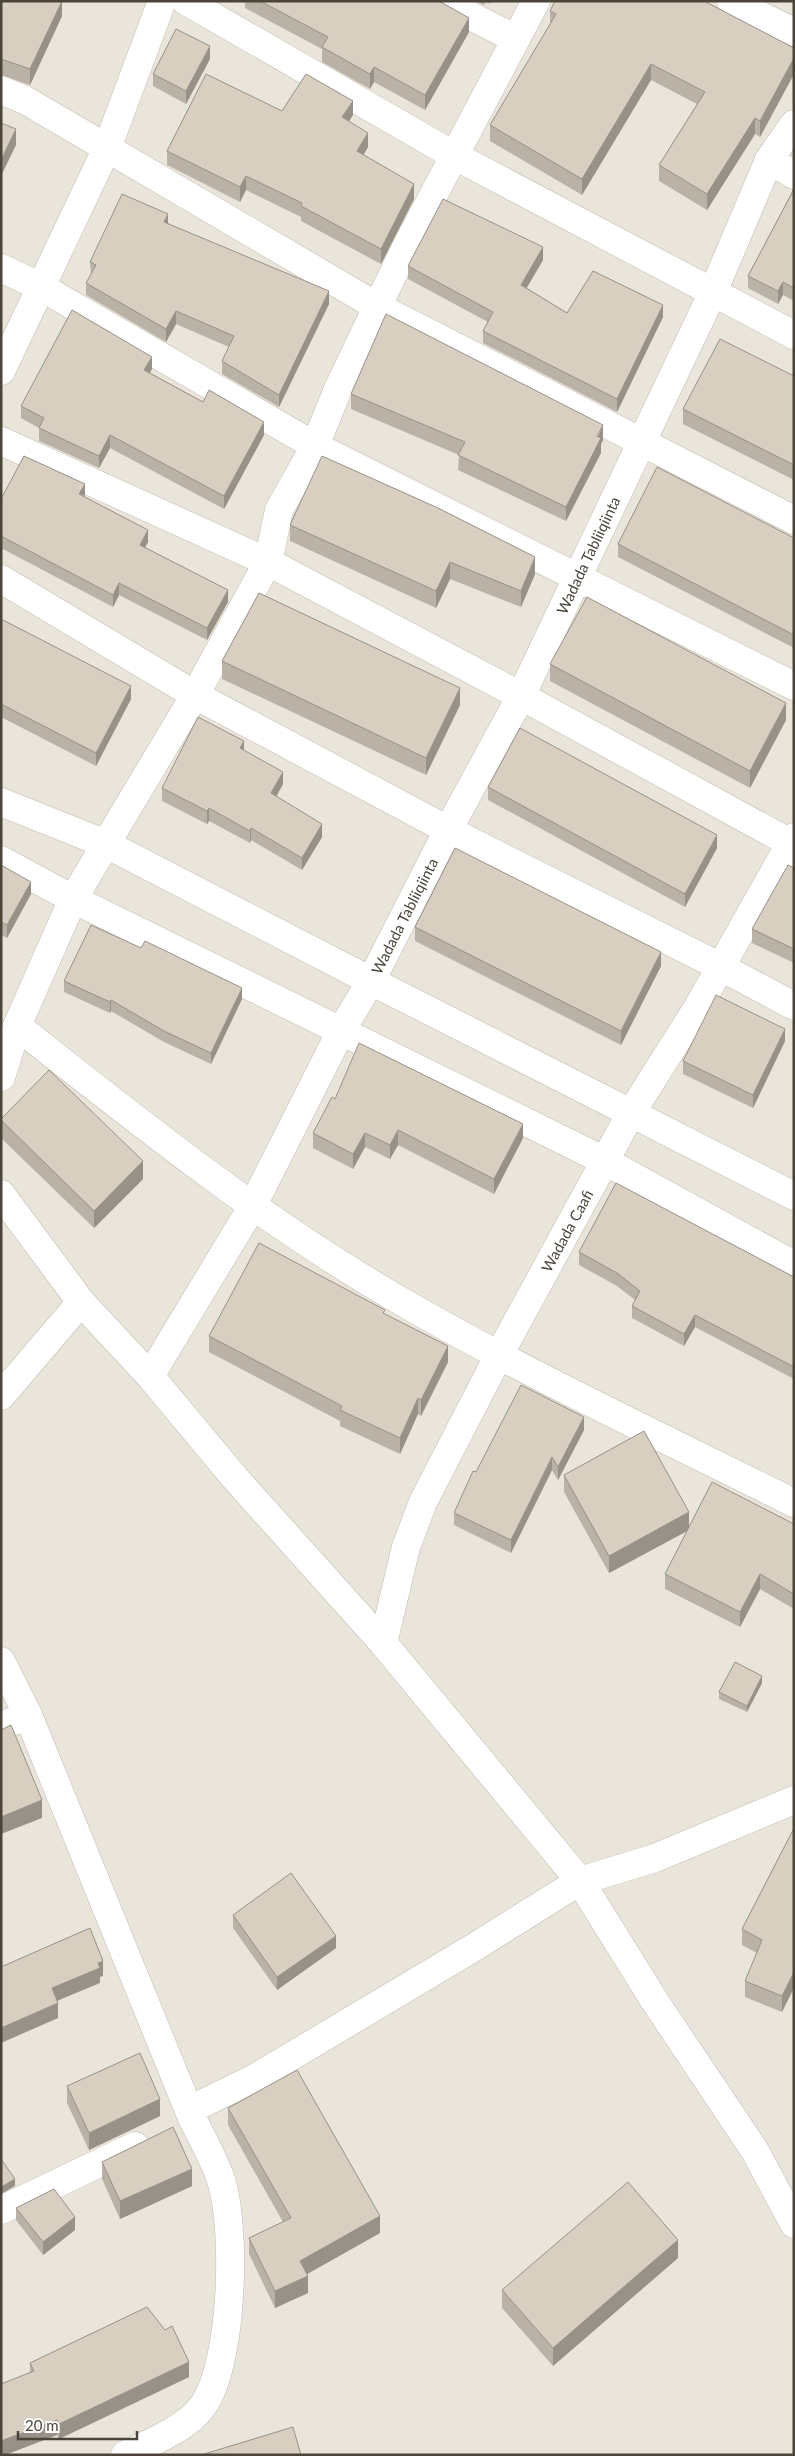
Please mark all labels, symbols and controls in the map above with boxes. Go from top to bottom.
street label: Wadada Tabliiqiinta [552,494,624,617]
street label: Wadada Tabliiqiinta [367,855,441,977]
street label: Wadada Caafi [537,1186,597,1275]
scale bar [18,2408,136,2440]
text: 20 m [25,2416,59,2434]

